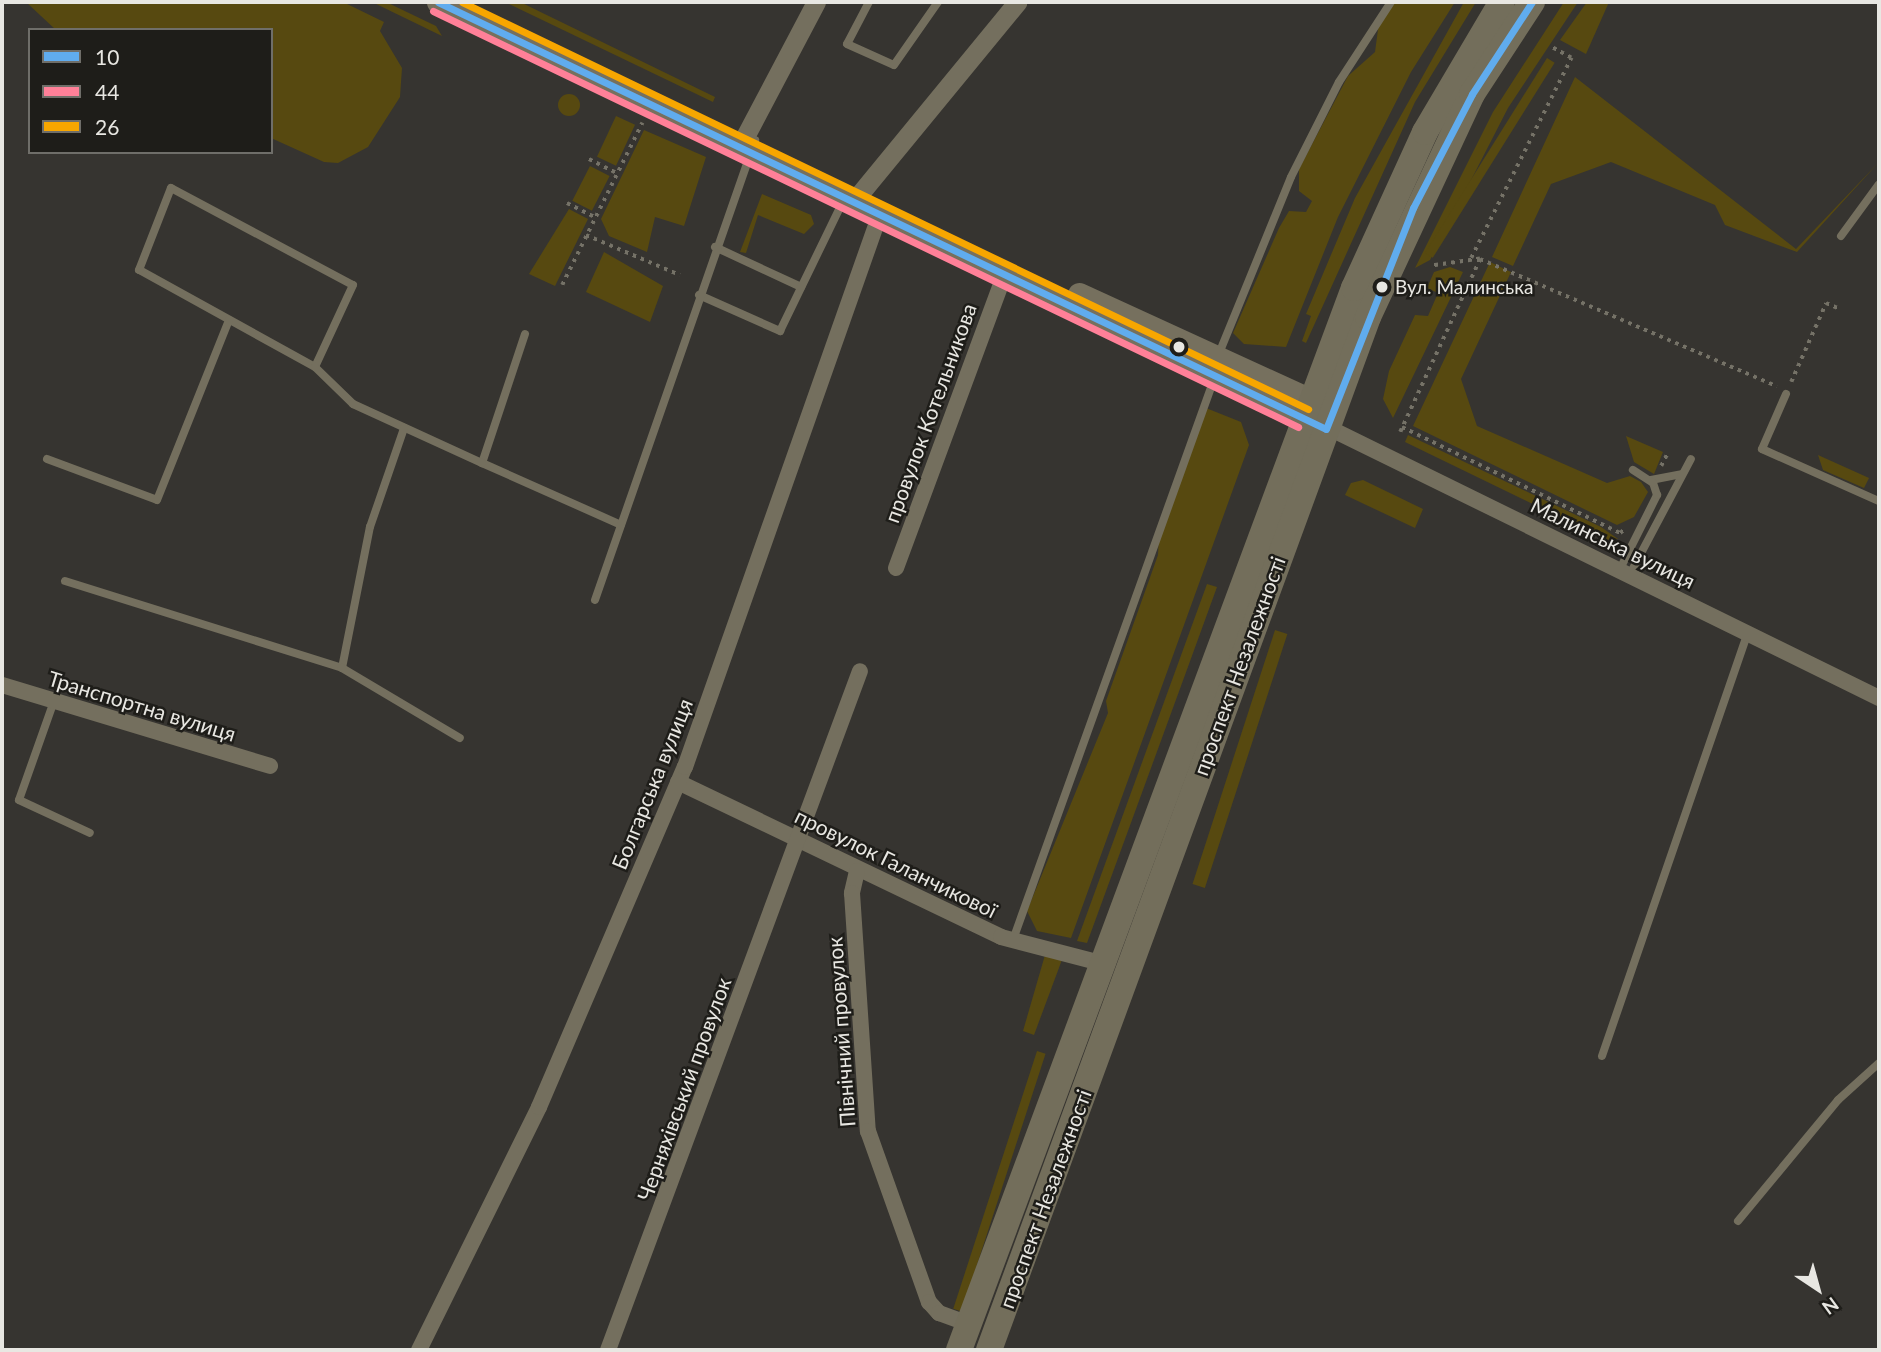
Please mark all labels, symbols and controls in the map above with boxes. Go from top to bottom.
legend [28,28,273,154]
text: 10 [95,44,119,69]
text: 44 [95,79,119,104]
text: 26 [95,114,119,139]
place label: Вул. Малинська [1395,276,1533,298]
marker: Вул. Малинська [1375,280,1389,294]
street label: провулок Котельникова [879,300,981,526]
unlabelled marker [1172,340,1186,354]
street label: Малинська вулиця [1527,492,1699,594]
street label: проспект Незалежності [1188,553,1290,779]
street label: Транспортна вулиця [45,665,239,747]
street label: Болгарська вулиця [606,695,698,873]
street label: провулок Галанчикової [791,803,1001,923]
street label: Північний провулок [822,936,860,1128]
street label: Черняхівський провулок [632,974,736,1204]
street label: проспект Незалежності [994,1086,1096,1312]
north arrow [1783,1254,1853,1324]
text: N [1818,1293,1843,1320]

